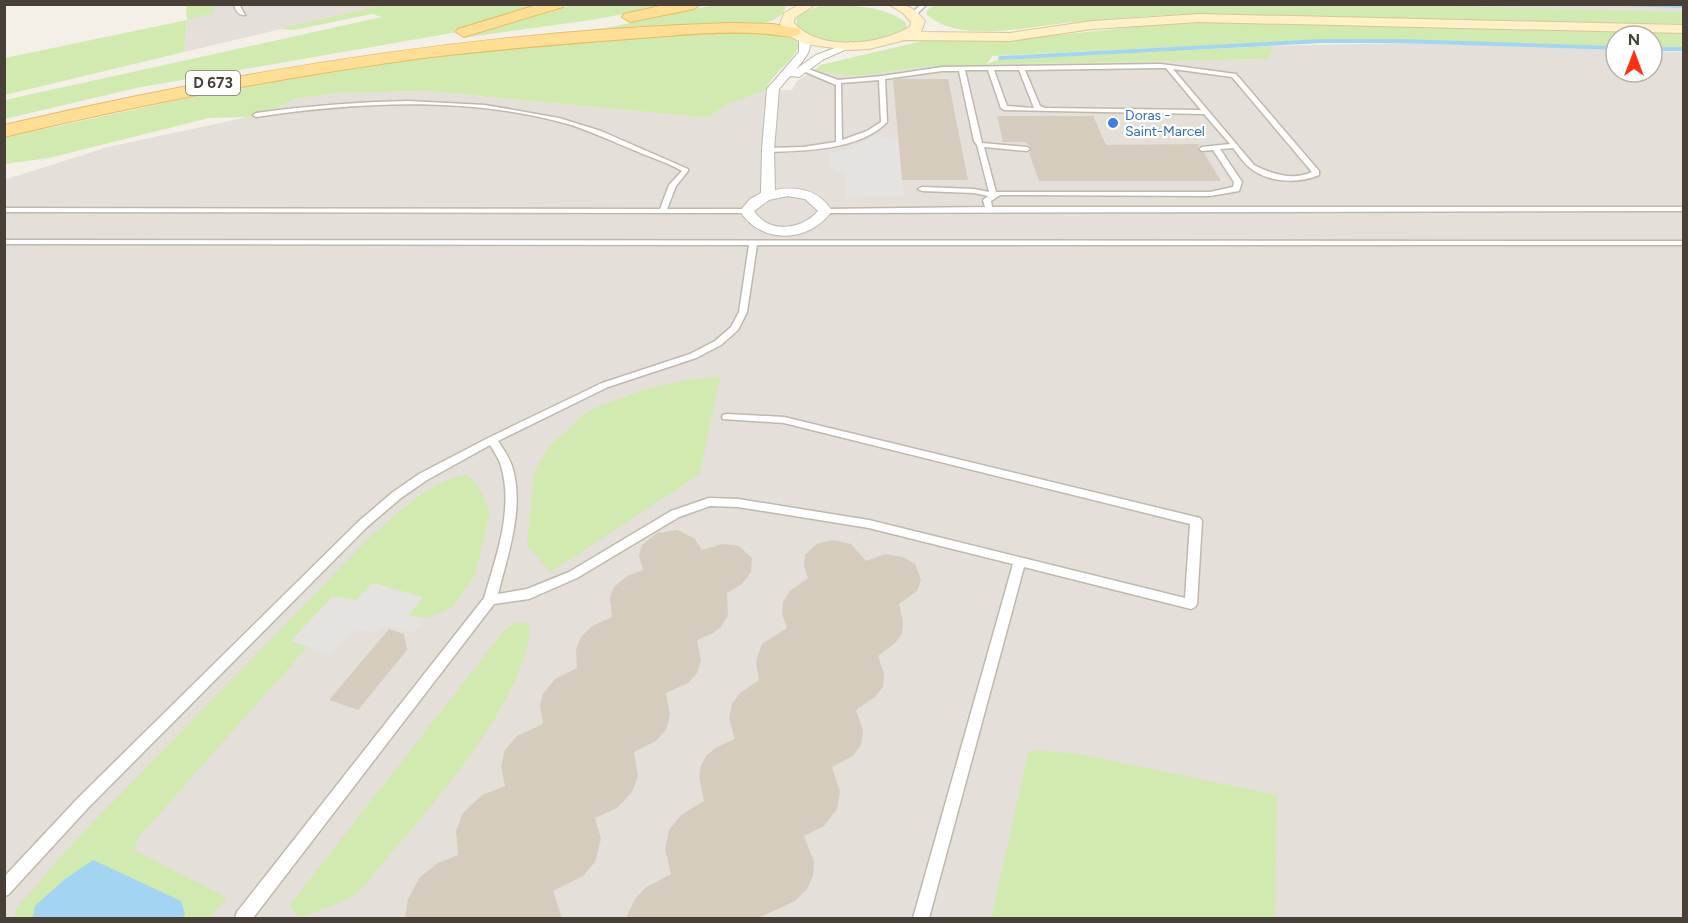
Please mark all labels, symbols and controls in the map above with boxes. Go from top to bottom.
north arrow [1604,24,1664,84]
text: N [1628,30,1640,49]
road number: D 673 [186,71,240,95]
place label: Doras - Saint-Marcel [1125,107,1205,140]
marker: Doras - Saint-Marcel [1106,116,1120,130]

